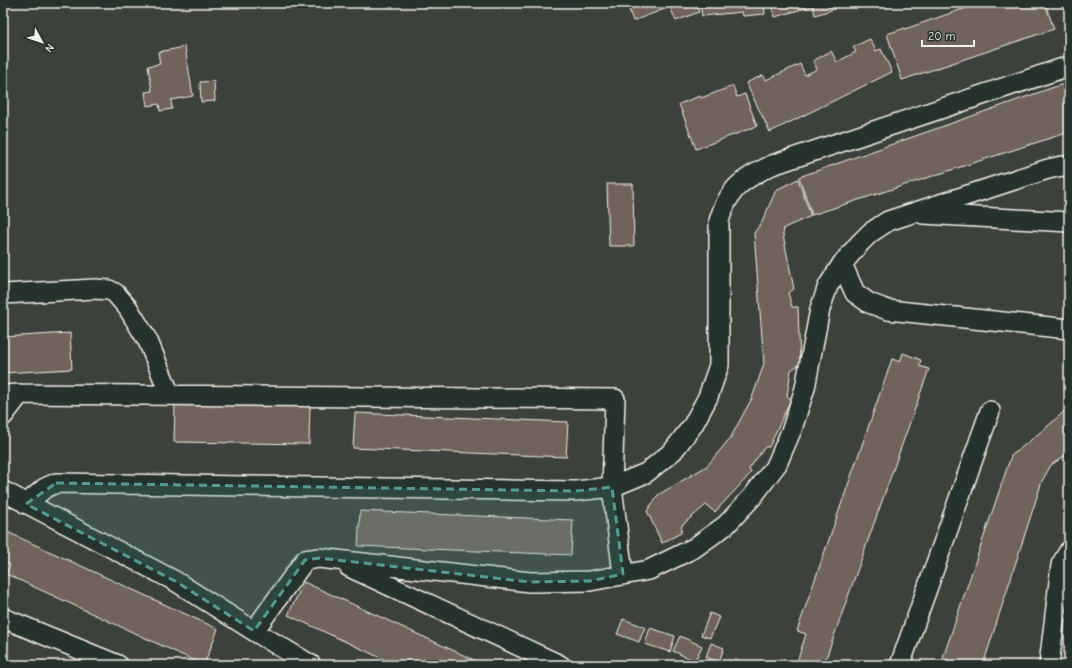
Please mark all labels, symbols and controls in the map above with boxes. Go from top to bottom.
north arrow [22,22,62,62]
scale bar [922,22,974,48]
text: 20 m [928,29,956,43]
text: N [42,41,57,55]

